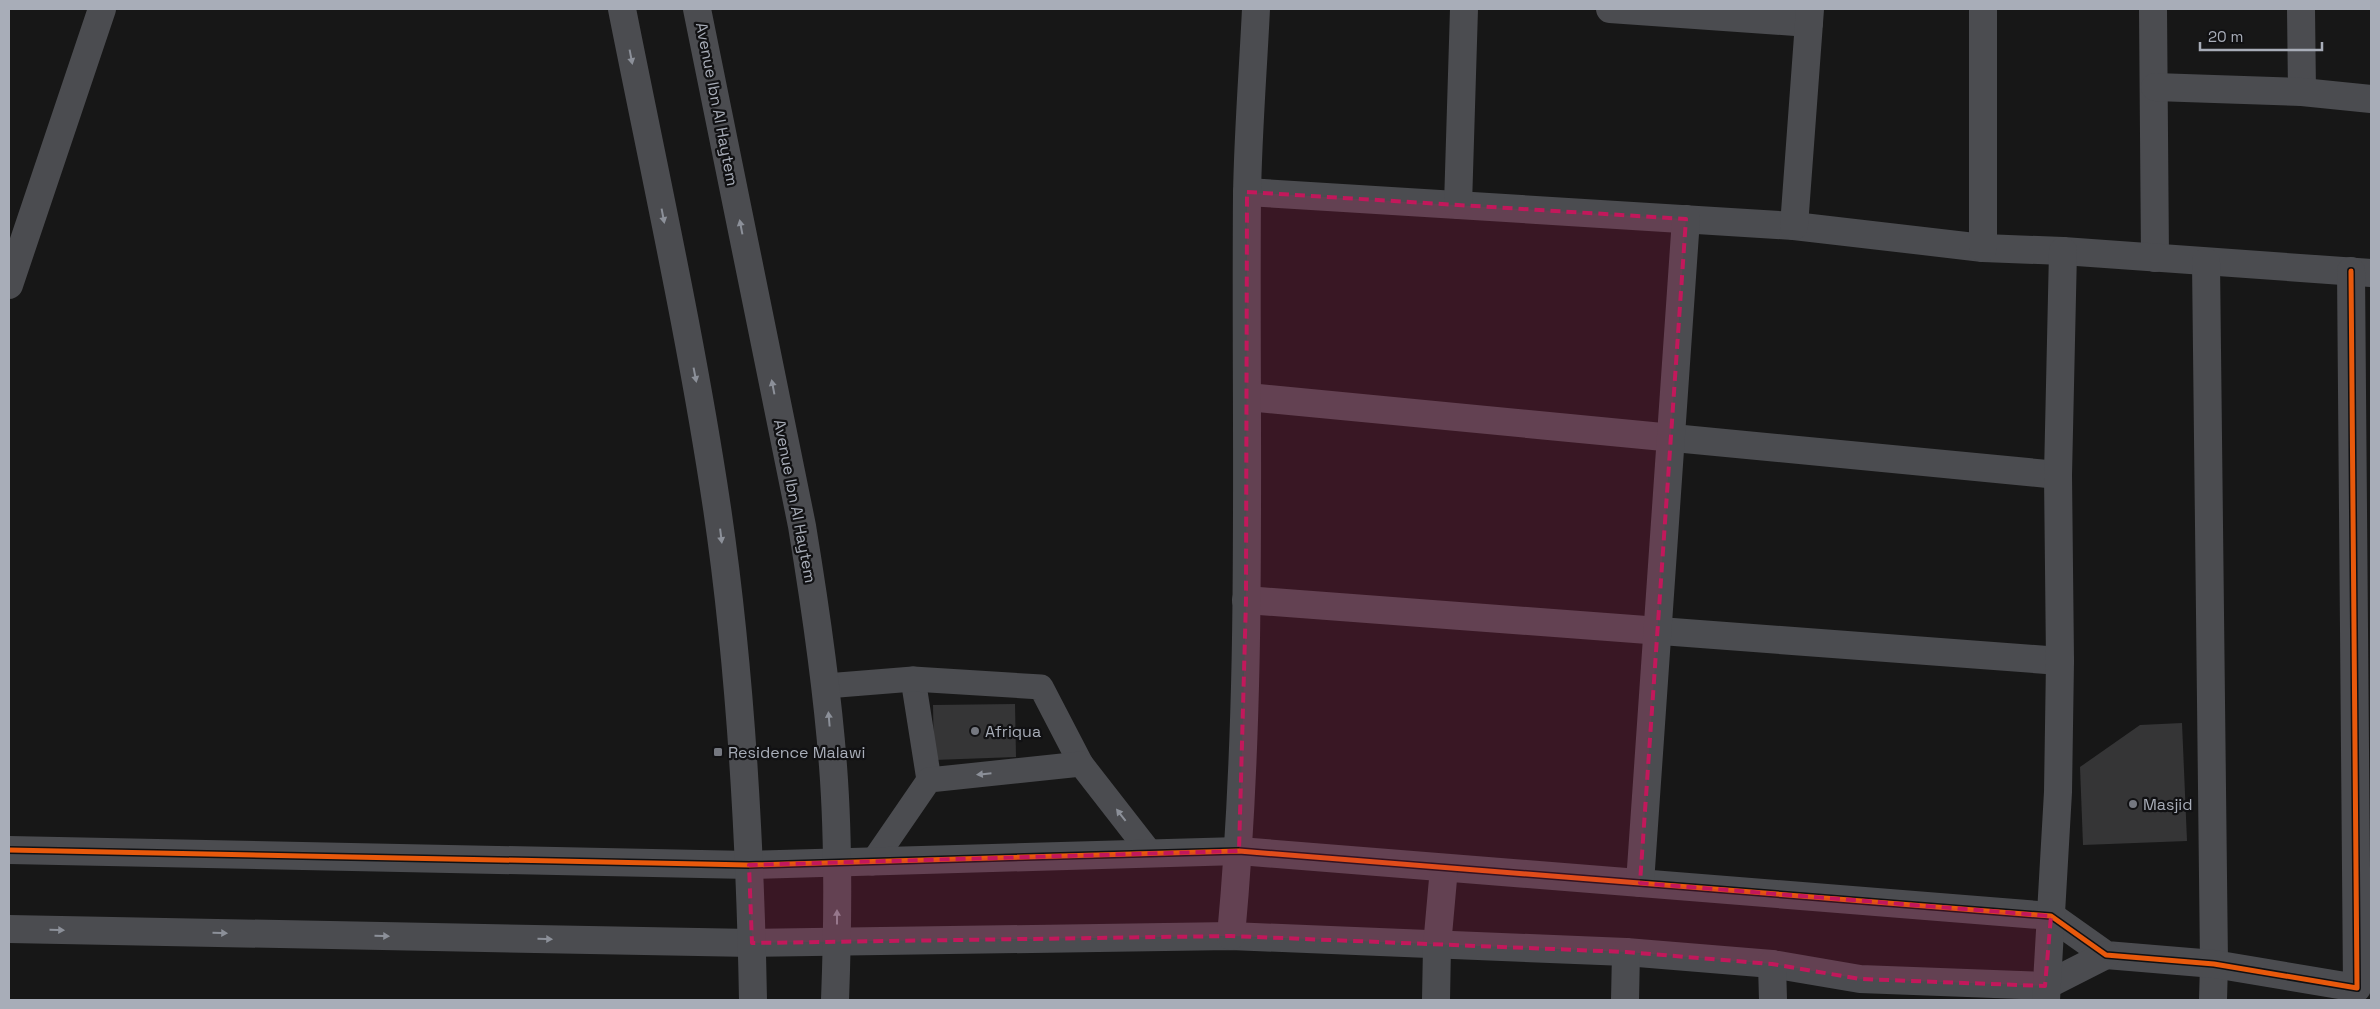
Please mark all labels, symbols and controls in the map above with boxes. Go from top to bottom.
street label: Avenue Ibn Al Haytem [691,20,743,188]
scale bar [2200,20,2322,52]
text: 20 m [2208,27,2243,46]
one-way arrow [628,49,636,65]
one-way arrow [659,208,667,224]
one-way arrow [737,220,745,235]
one-way arrow [691,368,699,384]
one-way arrow [769,379,777,394]
street label: Avenue Ibn Al Haytem [769,417,821,585]
one-way arrow [717,528,725,544]
one-way arrow [825,711,833,727]
place label: Afriqua [985,721,1041,742]
marker: Afriqua [969,725,981,737]
place label: Residence Malawi [728,742,865,763]
marker: Residence Malawi [712,746,724,758]
one-way arrow [975,770,991,778]
place label: Masjid [2143,794,2193,815]
marker: Masjid [2127,798,2139,810]
one-way arrow [1115,809,1126,822]
one-way arrow [833,908,841,924]
one-way arrow [50,926,66,934]
one-way arrow [212,929,228,937]
one-way arrow [375,932,391,940]
one-way arrow [537,935,553,943]

